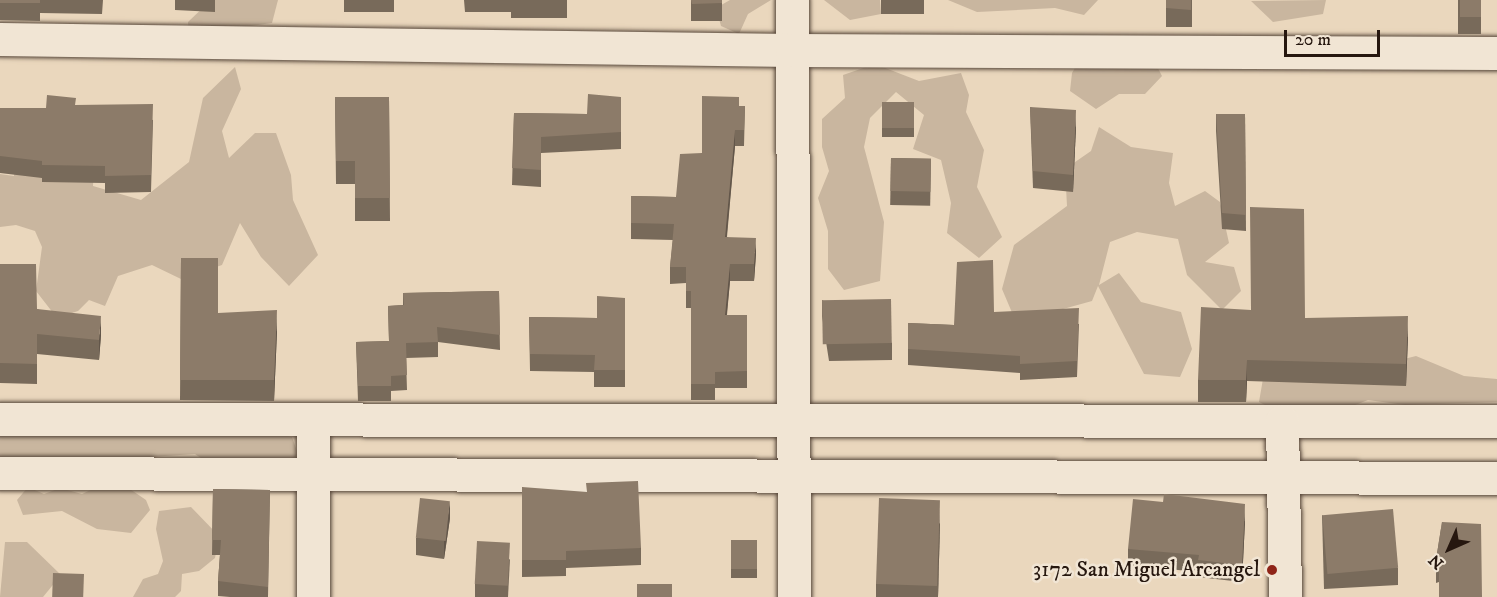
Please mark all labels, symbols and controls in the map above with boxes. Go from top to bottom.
scale bar [1287,18,1383,56]
text: 20 m [1295,29,1331,51]
north arrow [1419,519,1479,579]
text: N [1425,550,1448,573]
place label: 3172 San Miguel Arcangel [1033,557,1260,583]
marker: 3172 San Miguel Arcangel [1265,563,1279,577]

